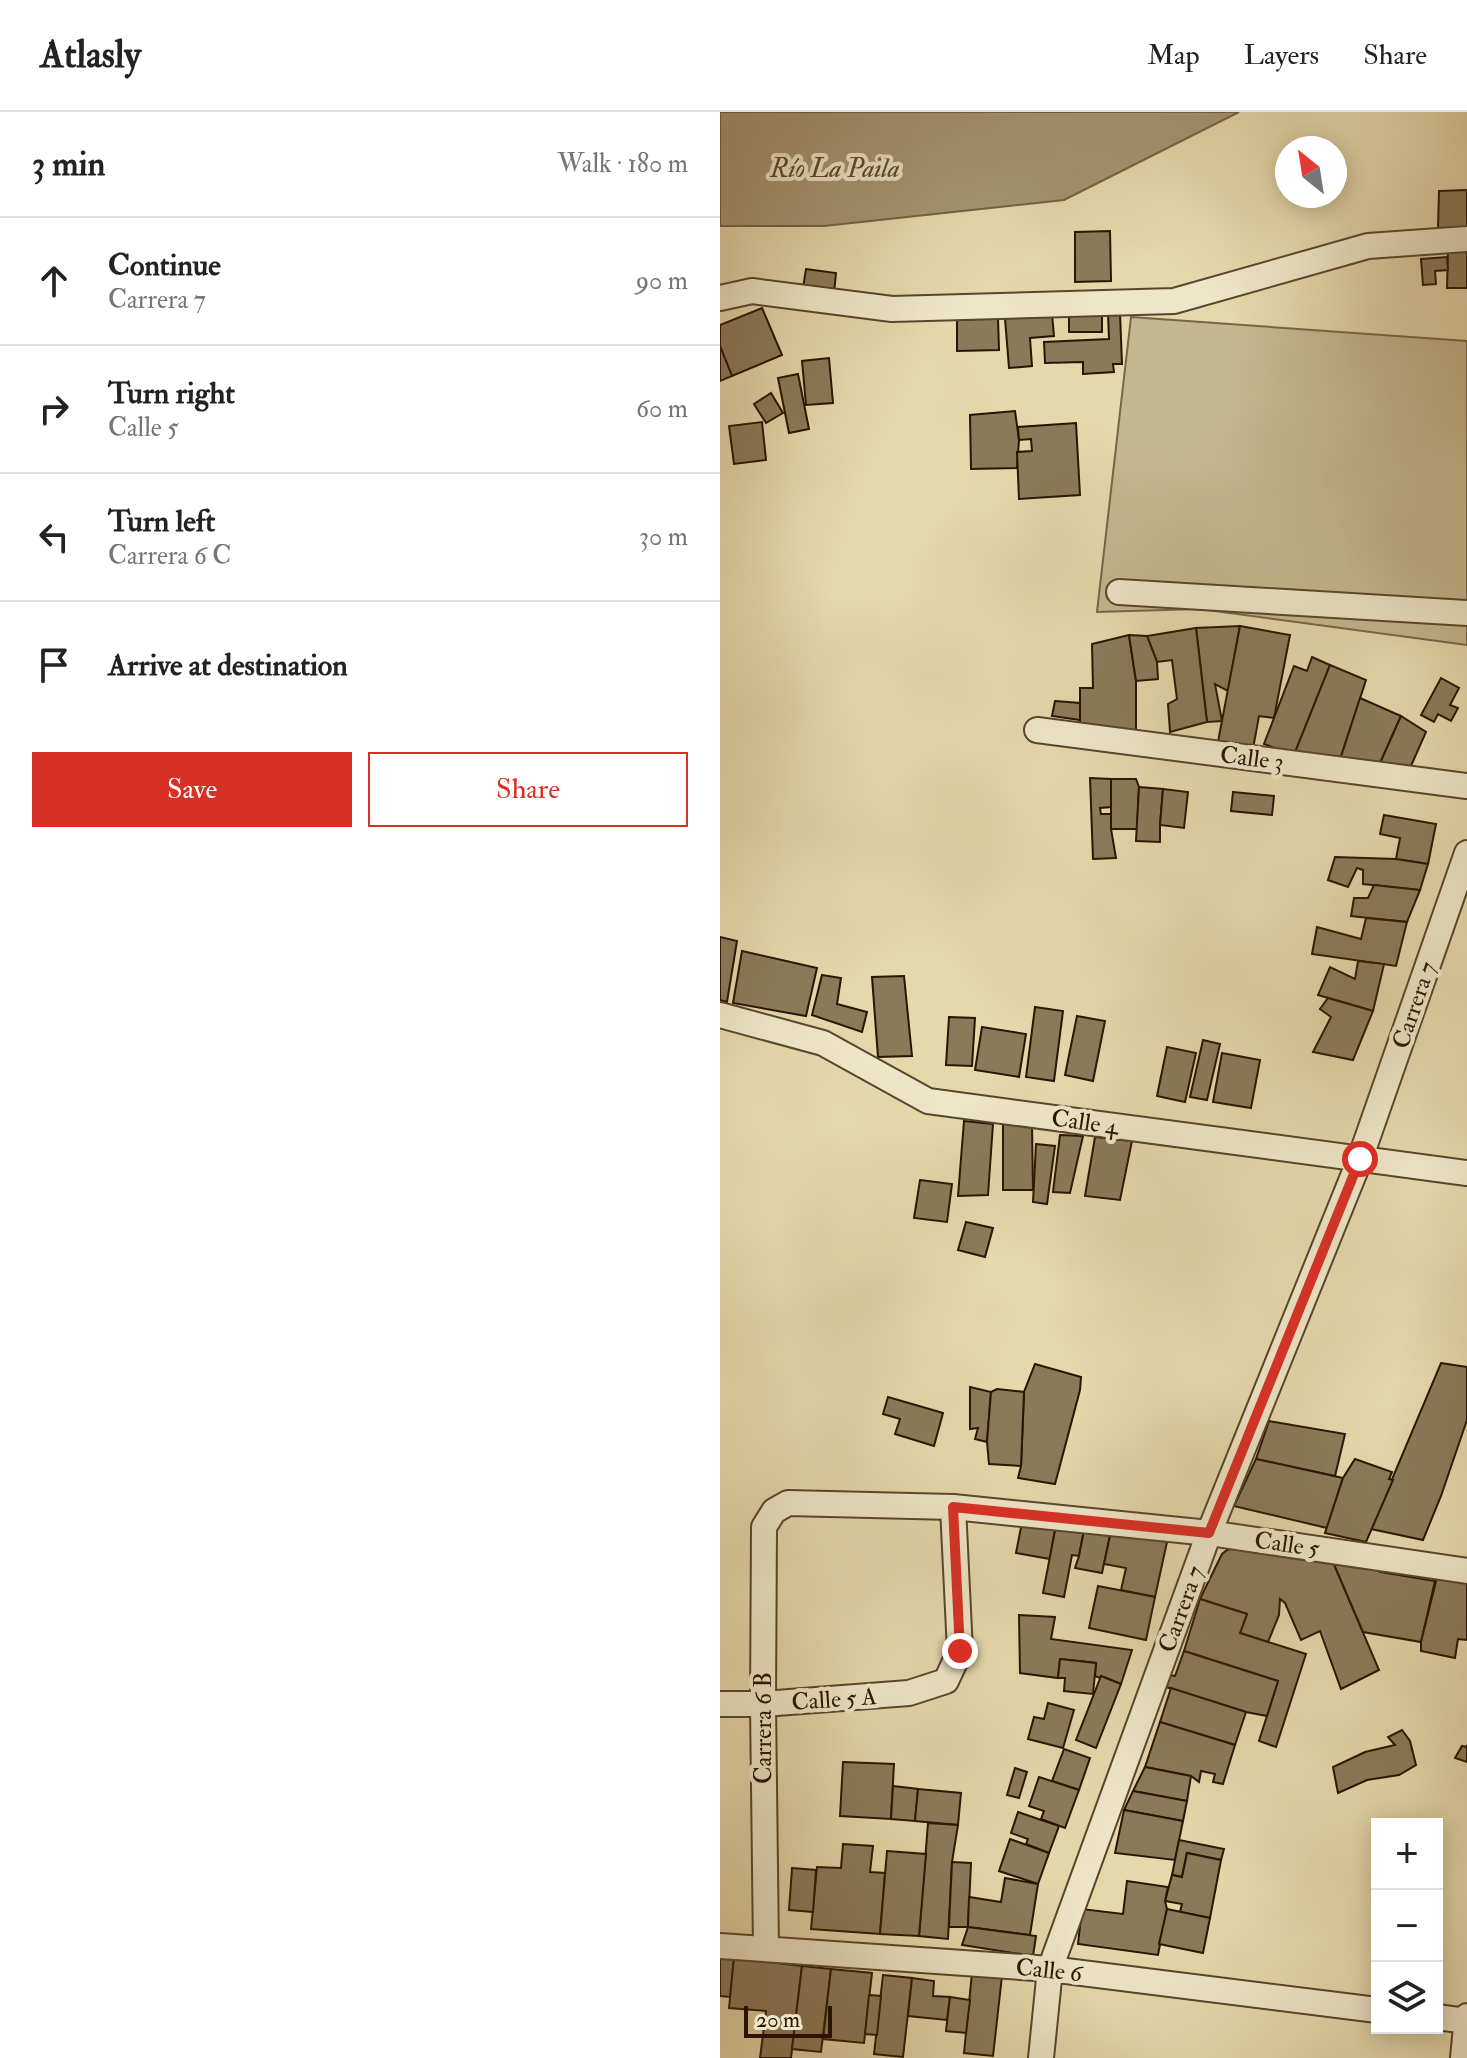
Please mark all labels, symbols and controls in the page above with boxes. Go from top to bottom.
text: Atlasly [40,31,141,79]
text: Map [1147,38,1200,73]
text: Layers [1244,38,1319,73]
text: Share [1363,38,1427,73]
north arrow [1275,136,1347,208]
text: 3 min [32,143,105,186]
text: Walk · 180 m [558,148,688,180]
water label: Río La Paila [769,153,900,185]
text: Continue [108,247,221,284]
icon: ahead [32,259,76,303]
text: 90 m [636,265,688,297]
text: Carrera 7 [108,284,206,316]
text: Turn right [108,375,235,412]
icon: right [32,387,76,431]
text: 60 m [636,393,688,425]
text: Calle 5 [108,412,179,444]
text: Turn left [108,503,215,540]
icon: left [32,515,76,559]
text: 30 m [639,521,688,553]
text: Carrera 6 C [108,540,231,572]
icon: arrive [32,643,76,687]
text: Arrive at destination [108,647,348,684]
street label: Calle 3 [1218,739,1286,778]
button: Save [32,752,352,827]
button: Share [368,752,688,827]
street label: Carrera 7 [1385,958,1444,1053]
street label: Calle 4 [1049,1102,1122,1143]
route start [1342,1141,1378,1177]
street label: Calle 5 [1252,1525,1322,1564]
street label: Carrera 7 [1152,1562,1211,1657]
route end [942,1633,978,1669]
street label: Carrera 6 B [748,1672,779,1784]
street label: Calle 5 A [790,1681,878,1718]
map controls [1371,1818,1443,2034]
button: + [1371,1818,1443,1890]
button: − [1371,1890,1443,1962]
street label: Calle 6 [1014,1952,1086,1990]
button: layers [1371,1962,1443,2034]
scale bar [744,2002,832,2038]
text: 20 m [756,2006,800,2034]

